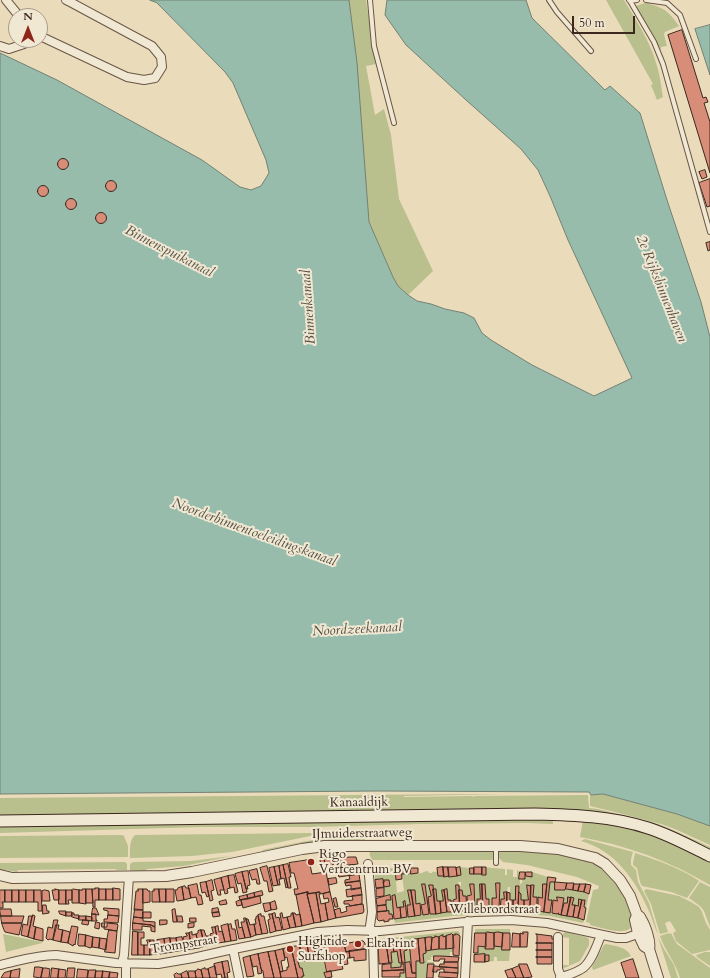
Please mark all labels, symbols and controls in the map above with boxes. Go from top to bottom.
north arrow [8,8,48,48]
scale bar [574,8,637,34]
text: N [23,9,33,24]
text: 50 m [579,15,605,31]
water label: Binnenspuikanaal [122,222,216,282]
water label: 2e Rijksbinnenhaven [632,233,690,345]
water label: Binnenkanaal [298,269,320,345]
water label: Noorderbinnentoeleidingskanaal [169,495,339,571]
water label: Noordzeekanaal [312,619,402,641]
street label: Kanaaldijk [330,795,388,811]
street label: IJmuiderstraatweg [312,825,412,843]
place label: Rigo Verfcentrum BV [319,847,411,878]
marker: Rigo Verfcentrum BV [306,857,316,867]
street label: Willebrordstraat [449,902,539,918]
street label: Trompstraat [149,932,219,958]
place label: Hightide Surfshop [298,934,348,965]
place label: EltaPrint [366,936,415,952]
marker: EltaPrint [353,939,363,949]
marker: Hightide Surfshop [285,944,295,954]

